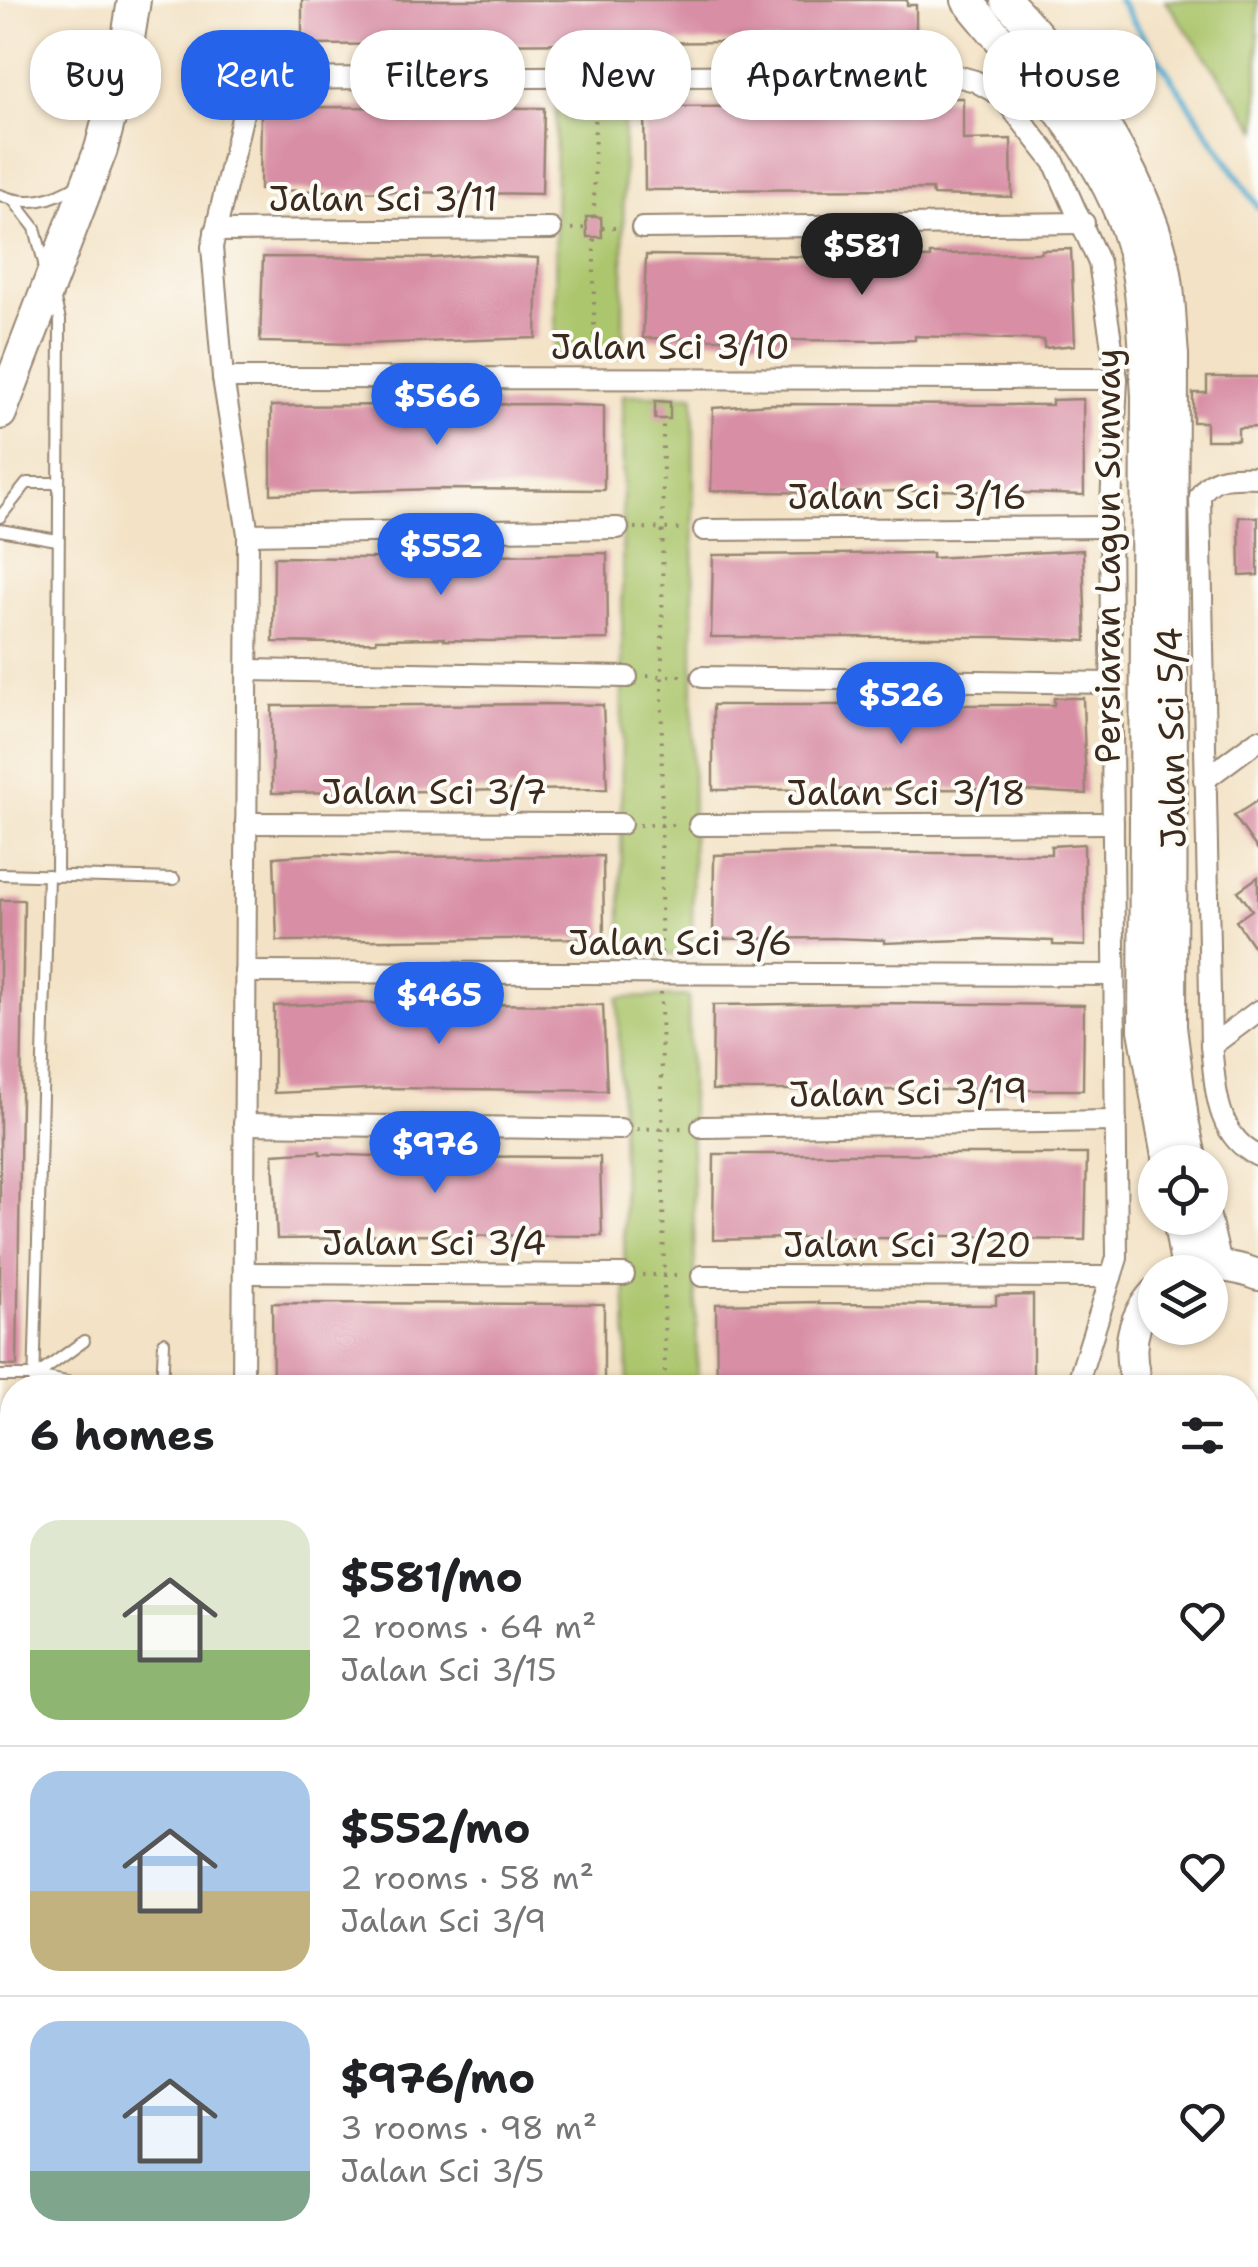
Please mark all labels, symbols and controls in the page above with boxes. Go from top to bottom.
chip: Buy [30,30,161,120]
chip: Rent [181,30,330,120]
chip: Filters [350,30,525,120]
chip: New [545,30,691,120]
chip: Apartment [711,30,963,120]
chip: House [983,30,1156,120]
street label: Jalan Sci 3/11 [268,175,498,222]
pin: $581 [803,213,921,298]
text: $581 [823,224,901,267]
street label: Jalan Sci 3/10 [550,323,790,370]
street label: Persiaran Lagun Sunway [1084,348,1131,764]
pin: $566 [378,363,496,448]
text: $566 [393,374,481,417]
street label: Jalan Sci 3/16 [787,473,1027,520]
pin: $552 [382,513,500,598]
text: $552 [399,524,483,567]
street label: Jalan Sci 5/4 [1146,627,1196,849]
pin: $526 [842,662,960,747]
text: $526 [858,673,944,716]
street label: Jalan Sci 3/7 [321,768,547,815]
street label: Jalan Sci 3/18 [786,769,1026,816]
street label: Jalan Sci 3/6 [568,919,792,966]
pin: $465 [380,962,498,1047]
text: $465 [396,973,482,1016]
street label: Jalan Sci 3/19 [788,1066,1028,1118]
pin: $976 [376,1111,494,1196]
text: $976 [391,1122,479,1165]
map controls [1138,1145,1228,1345]
button: locate [1138,1145,1228,1235]
street label: Jalan Sci 3/4 [322,1219,546,1266]
street label: Jalan Sci 3/20 [783,1221,1031,1268]
button: layers [1138,1255,1228,1345]
text: 6 homes [30,1407,215,1463]
icon: filters [1175,1408,1230,1463]
text: $581/mo [340,1549,523,1605]
icon: home [110,1560,230,1680]
icon: heart [1175,1593,1230,1648]
text: 2 rooms · 64 m² [340,1605,596,1648]
text: Jalan Sci 3/15 [340,1648,557,1691]
text: $552/mo [340,1800,530,1856]
icon: home [110,1811,230,1931]
icon: heart [1175,1844,1230,1899]
text: 2 rooms · 58 m² [340,1856,594,1899]
text: Jalan Sci 3/9 [340,1899,546,1942]
text: $976/mo [340,2050,535,2106]
icon: home [110,2061,230,2181]
icon: heart [1175,2094,1230,2149]
text: 3 rooms · 98 m² [340,2106,597,2149]
text: Jalan Sci 3/5 [340,2149,544,2192]

